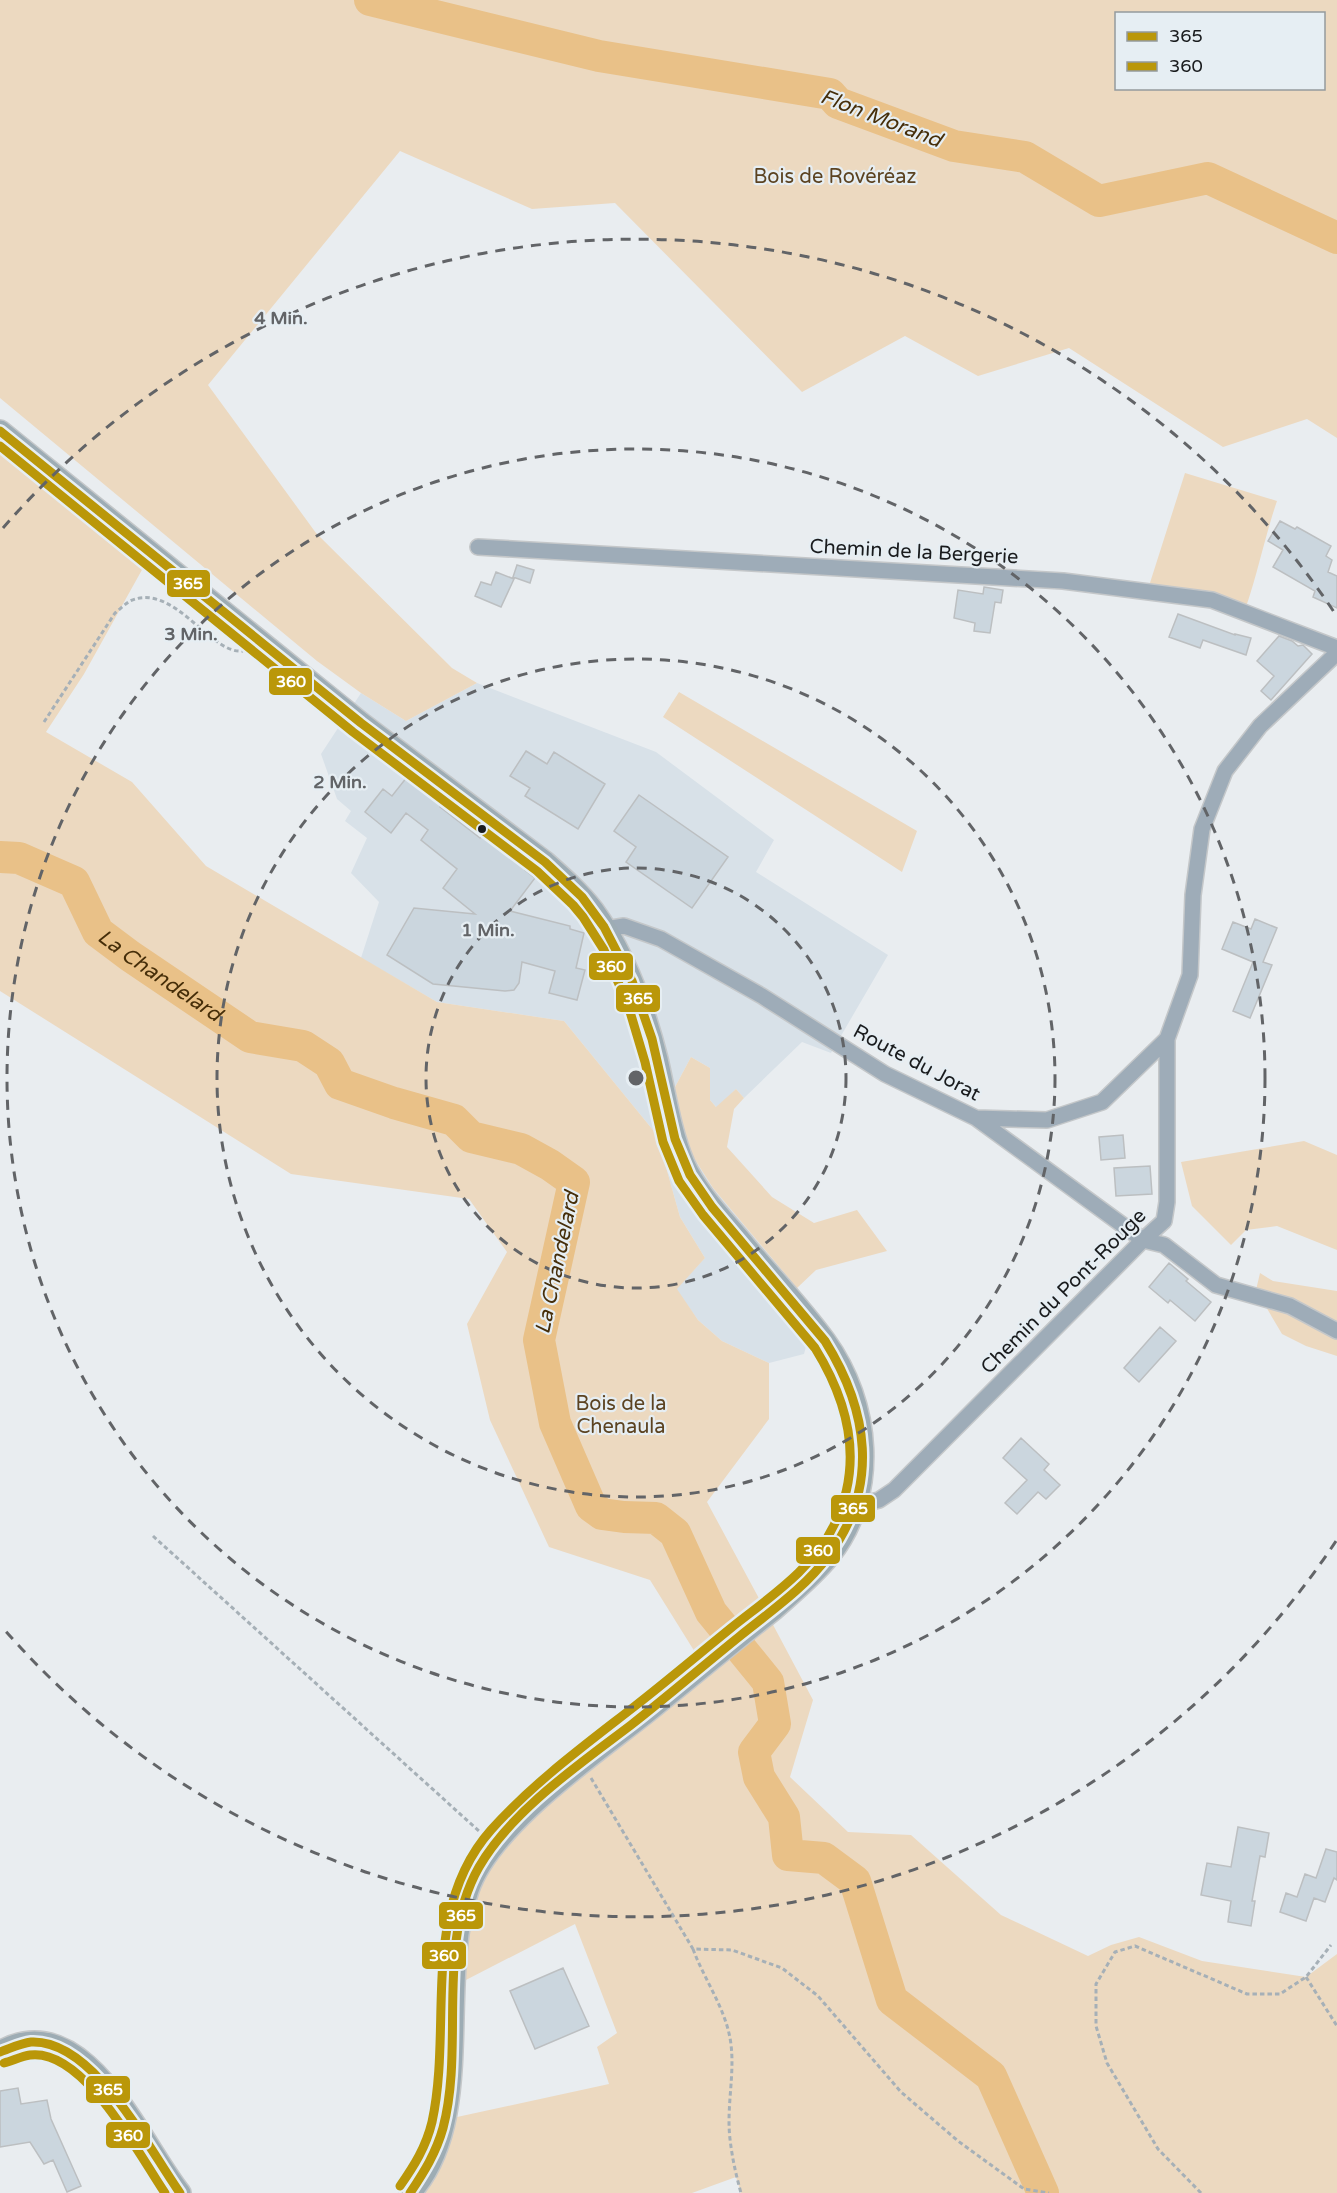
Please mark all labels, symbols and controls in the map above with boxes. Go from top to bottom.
legend [1115,12,1325,90]
text: 365 [1169,25,1203,47]
text: 360 [1169,55,1203,77]
water label: Flon Morand [817,84,947,154]
park label: Bois de Rovéréaz [754,165,916,189]
text: 4 Min. [254,307,308,329]
street label: Chemin de la Bergerie [809,535,1019,569]
line badge: 365 [166,569,211,598]
text: 365 [173,574,203,594]
text: 3 Min. [164,623,218,645]
line badge: 360 [268,667,313,696]
text: 360 [276,672,306,692]
text: 2 Min. [313,771,367,793]
unlabelled marker [476,823,488,835]
text: 1 Min. [461,919,515,941]
water label: La Chandelard [93,924,228,1029]
line badge: 360 [588,952,634,981]
text: 360 [596,957,626,977]
line badge: 365 [615,984,661,1013]
text: 365 [623,989,653,1009]
street label: Route du Jorat [849,1019,984,1107]
centre of rings [626,1068,646,1088]
water label: La Chandelard [530,1187,585,1336]
street label: Chemin du Pont-Rouge [976,1204,1151,1379]
park label: Bois de la Chenaula [575,1392,667,1439]
line badge: 365 [830,1494,876,1523]
text: 365 [838,1499,868,1519]
line badge: 360 [795,1536,841,1565]
text: 360 [803,1541,833,1561]
line badge: 365 [438,1901,484,1930]
text: 365 [446,1906,476,1926]
line badge: 360 [421,1941,467,1970]
text: 360 [429,1946,459,1966]
line badge: 365 [85,2075,131,2104]
text: 365 [93,2080,123,2100]
line badge: 360 [105,2121,151,2149]
text: 360 [113,2126,143,2146]

